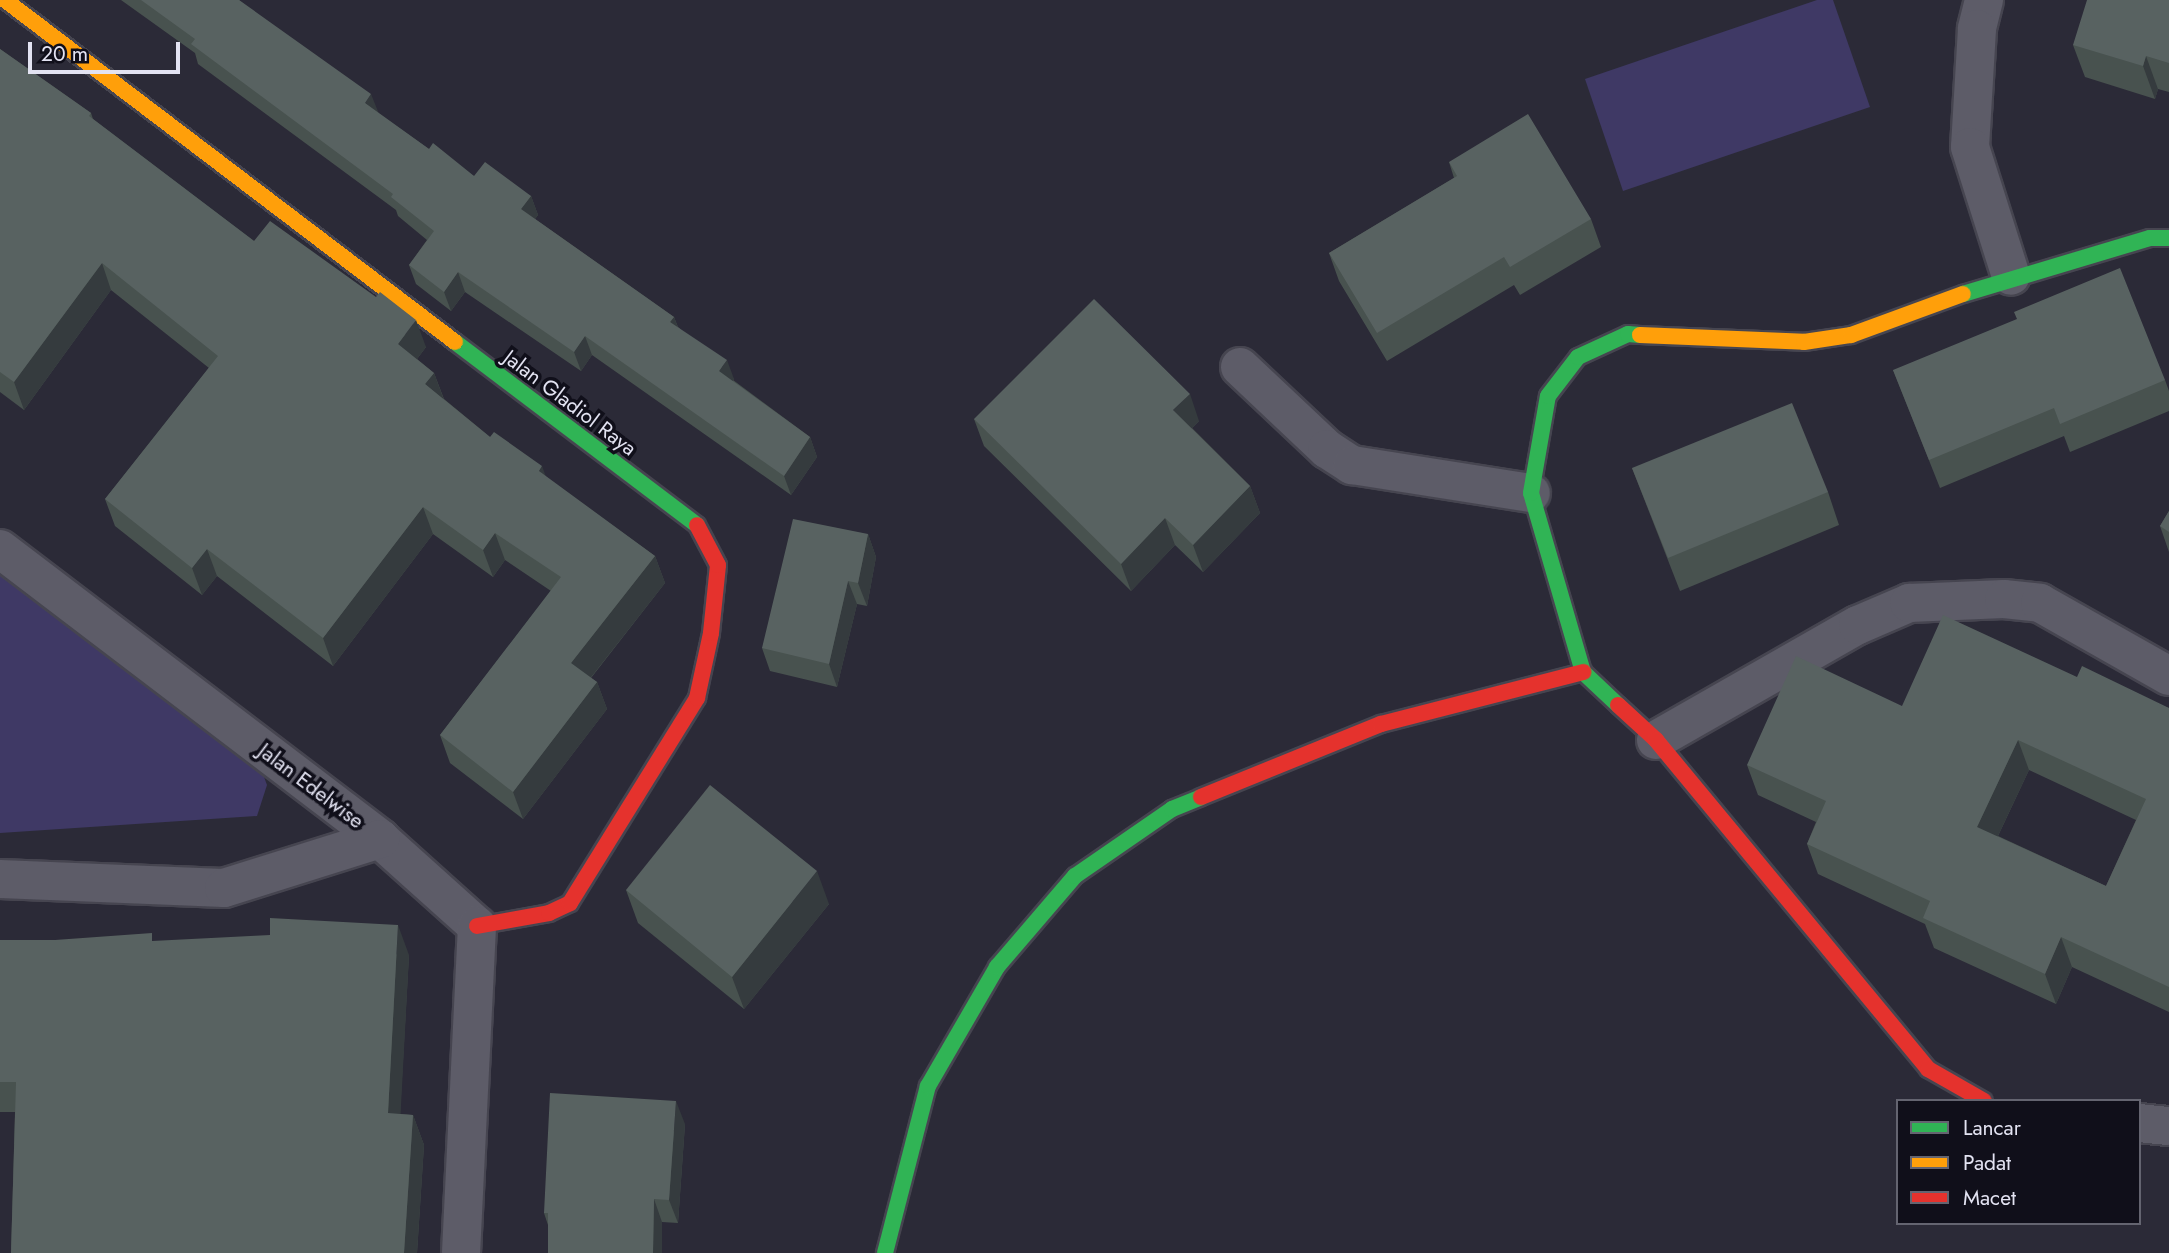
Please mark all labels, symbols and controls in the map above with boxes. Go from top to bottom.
scale bar [32,28,184,72]
text: 20 m [41,39,88,69]
street label: Jalan Gladiol Raya [499,345,641,461]
street label: Jalan Edelwise [253,738,369,834]
legend [1896,1099,2141,1225]
text: Lancar [1963,1113,2021,1143]
text: Padat [1963,1148,2011,1178]
text: Macet [1963,1183,2016,1213]

